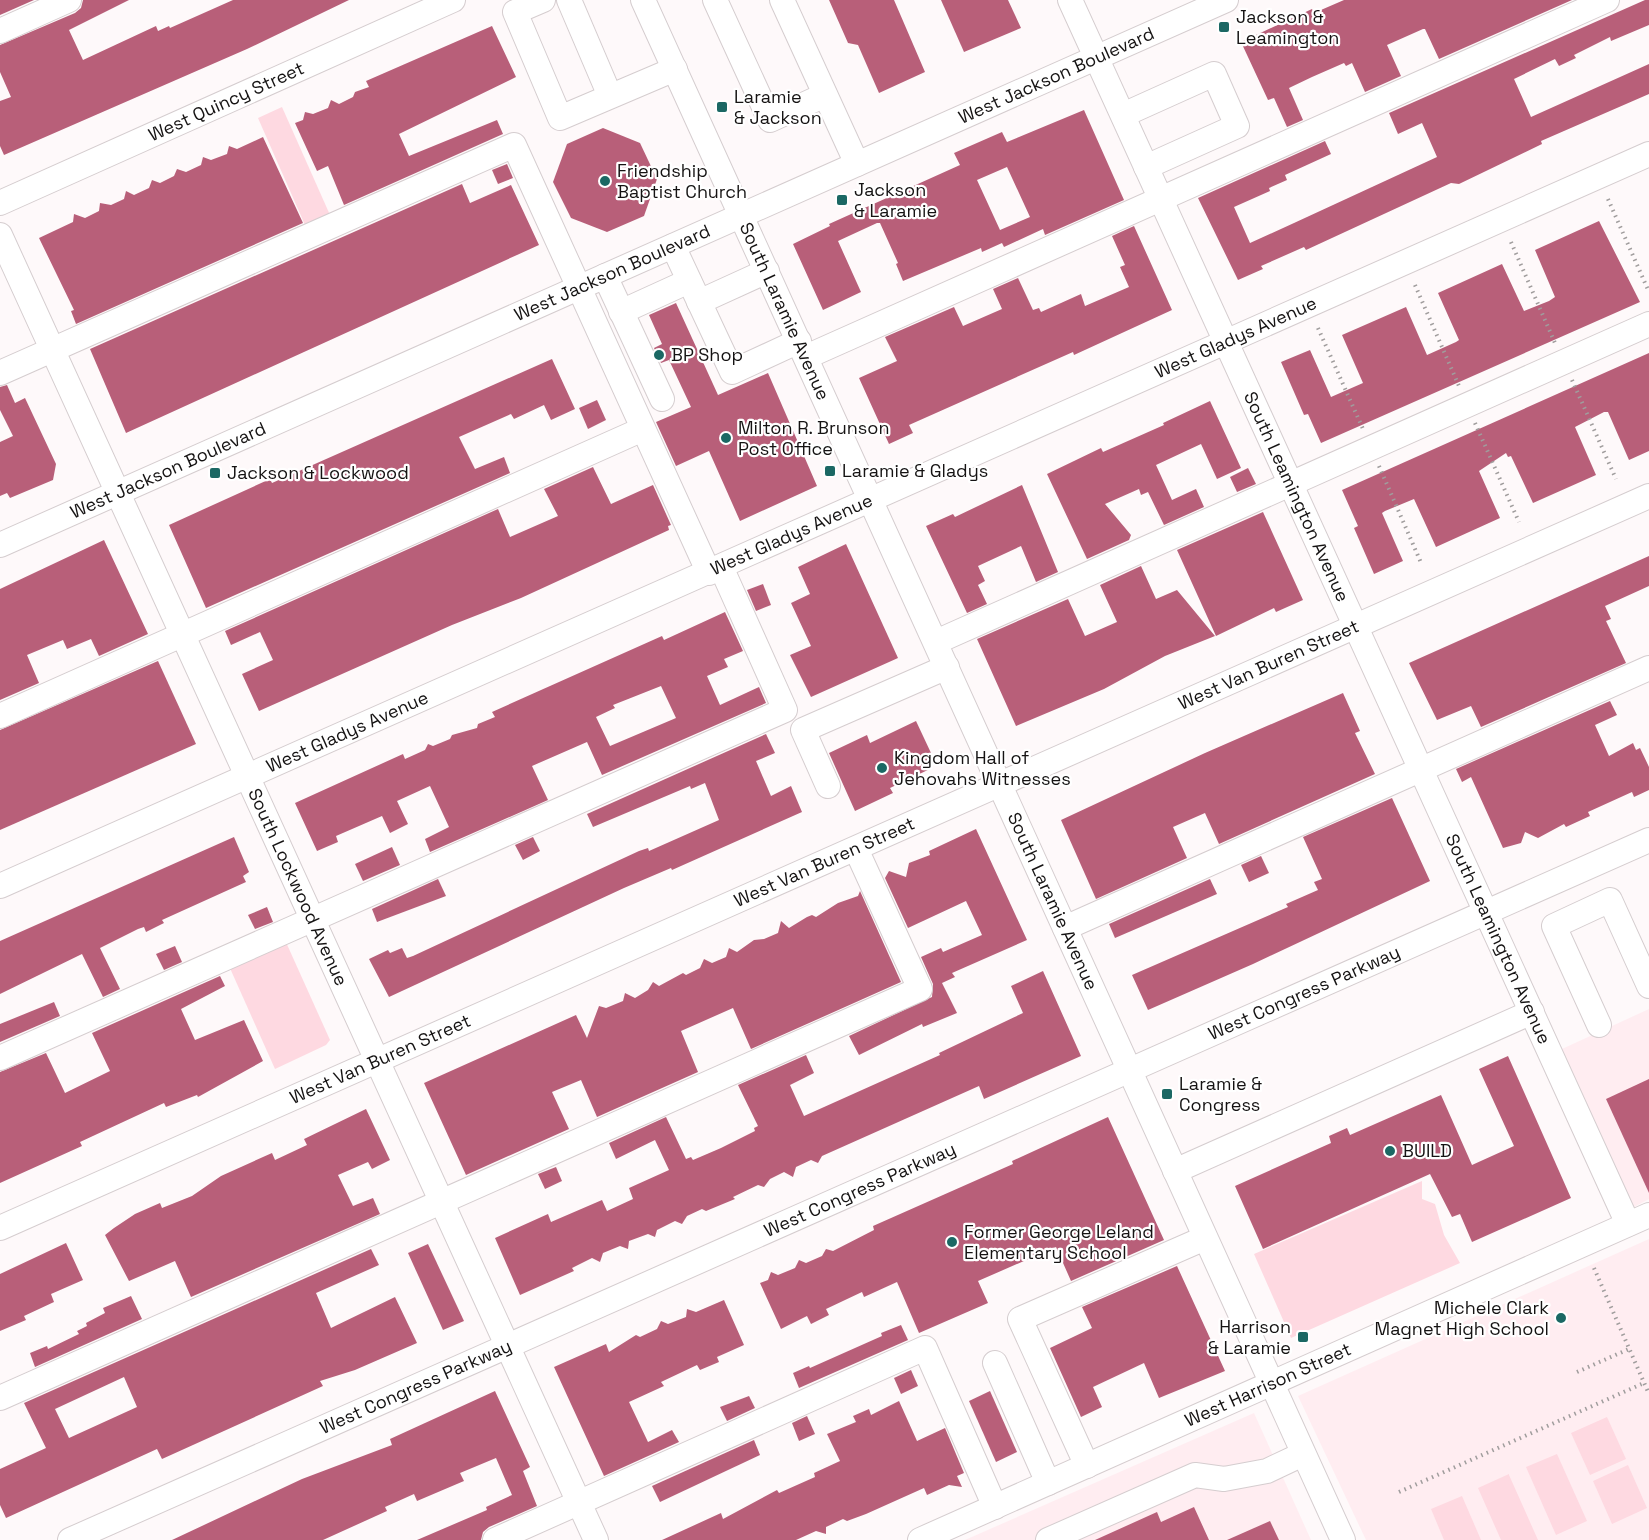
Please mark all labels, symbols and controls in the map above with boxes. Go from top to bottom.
place label: Jackson & Leamington [1236,5,1339,49]
marker: Jackson & Leamington [1217,20,1231,34]
street label: West Jackson Boulevard [955,21,1158,129]
street label: West Quincy Street [145,56,308,146]
place label: Laramie & Jackson [734,85,822,129]
marker: Laramie & Jackson [715,100,729,114]
place label: Friendship Baptist Church [617,159,747,203]
marker: Friendship Baptist Church [598,174,612,188]
place label: Jackson & Laramie [854,178,937,222]
marker: Jackson & Laramie [835,193,849,207]
street label: West Jackson Boulevard [511,219,714,326]
street label: South Laramie Avenue [735,219,835,404]
street label: West Gladys Avenue [1151,291,1320,383]
place label: BP Shop [671,343,743,366]
marker: BP Shop [652,348,666,362]
street label: South Leamington Avenue [1239,388,1355,605]
street label: West Jackson Boulevard [66,416,269,523]
place label: Milton R. Brunson Post Office [738,416,889,460]
marker: Milton R. Brunson Post Office [719,431,733,445]
place label: Laramie & Gladys [842,459,988,482]
place label: Jackson & Lockwood [227,461,409,484]
marker: Laramie & Gladys [823,464,837,478]
marker: Jackson & Lockwood [208,466,222,480]
street label: West Gladys Avenue [707,488,876,580]
street label: West Van Buren Street [1174,614,1362,715]
street label: West Gladys Avenue [263,685,432,777]
place label: Kingdom Hall of Jehovahs Witnesses [894,746,1071,790]
marker: Kingdom Hall of Jehovahs Witnesses [875,761,889,775]
street label: South Lockwood Avenue [243,785,353,989]
street label: South Laramie Avenue [1003,809,1103,994]
street label: West Van Buren Street [730,811,918,912]
street label: South Leamington Avenue [1441,830,1556,1048]
street label: West Congress Parkway [1205,940,1403,1045]
street label: West Van Buren Street [286,1009,474,1109]
place label: Laramie & Congress [1179,1072,1262,1116]
marker: Laramie & Congress [1160,1087,1174,1101]
street label: West Congress Parkway [760,1137,959,1242]
place label: BUILD [1402,1139,1452,1162]
marker: BUILD [1383,1144,1397,1158]
place label: Former George Leland Elementary School [964,1220,1154,1264]
marker: Former George Leland Elementary School [945,1235,959,1249]
place label: Michele Clark Magnet High School [1375,1296,1549,1340]
marker: Michele Clark Magnet High School [1554,1311,1568,1325]
place label: Harrison & Laramie [1208,1315,1291,1359]
marker: Harrison & Laramie [1296,1330,1310,1344]
street label: West Congress Parkway [316,1334,515,1439]
street label: West Harrison Street [1181,1337,1355,1432]

